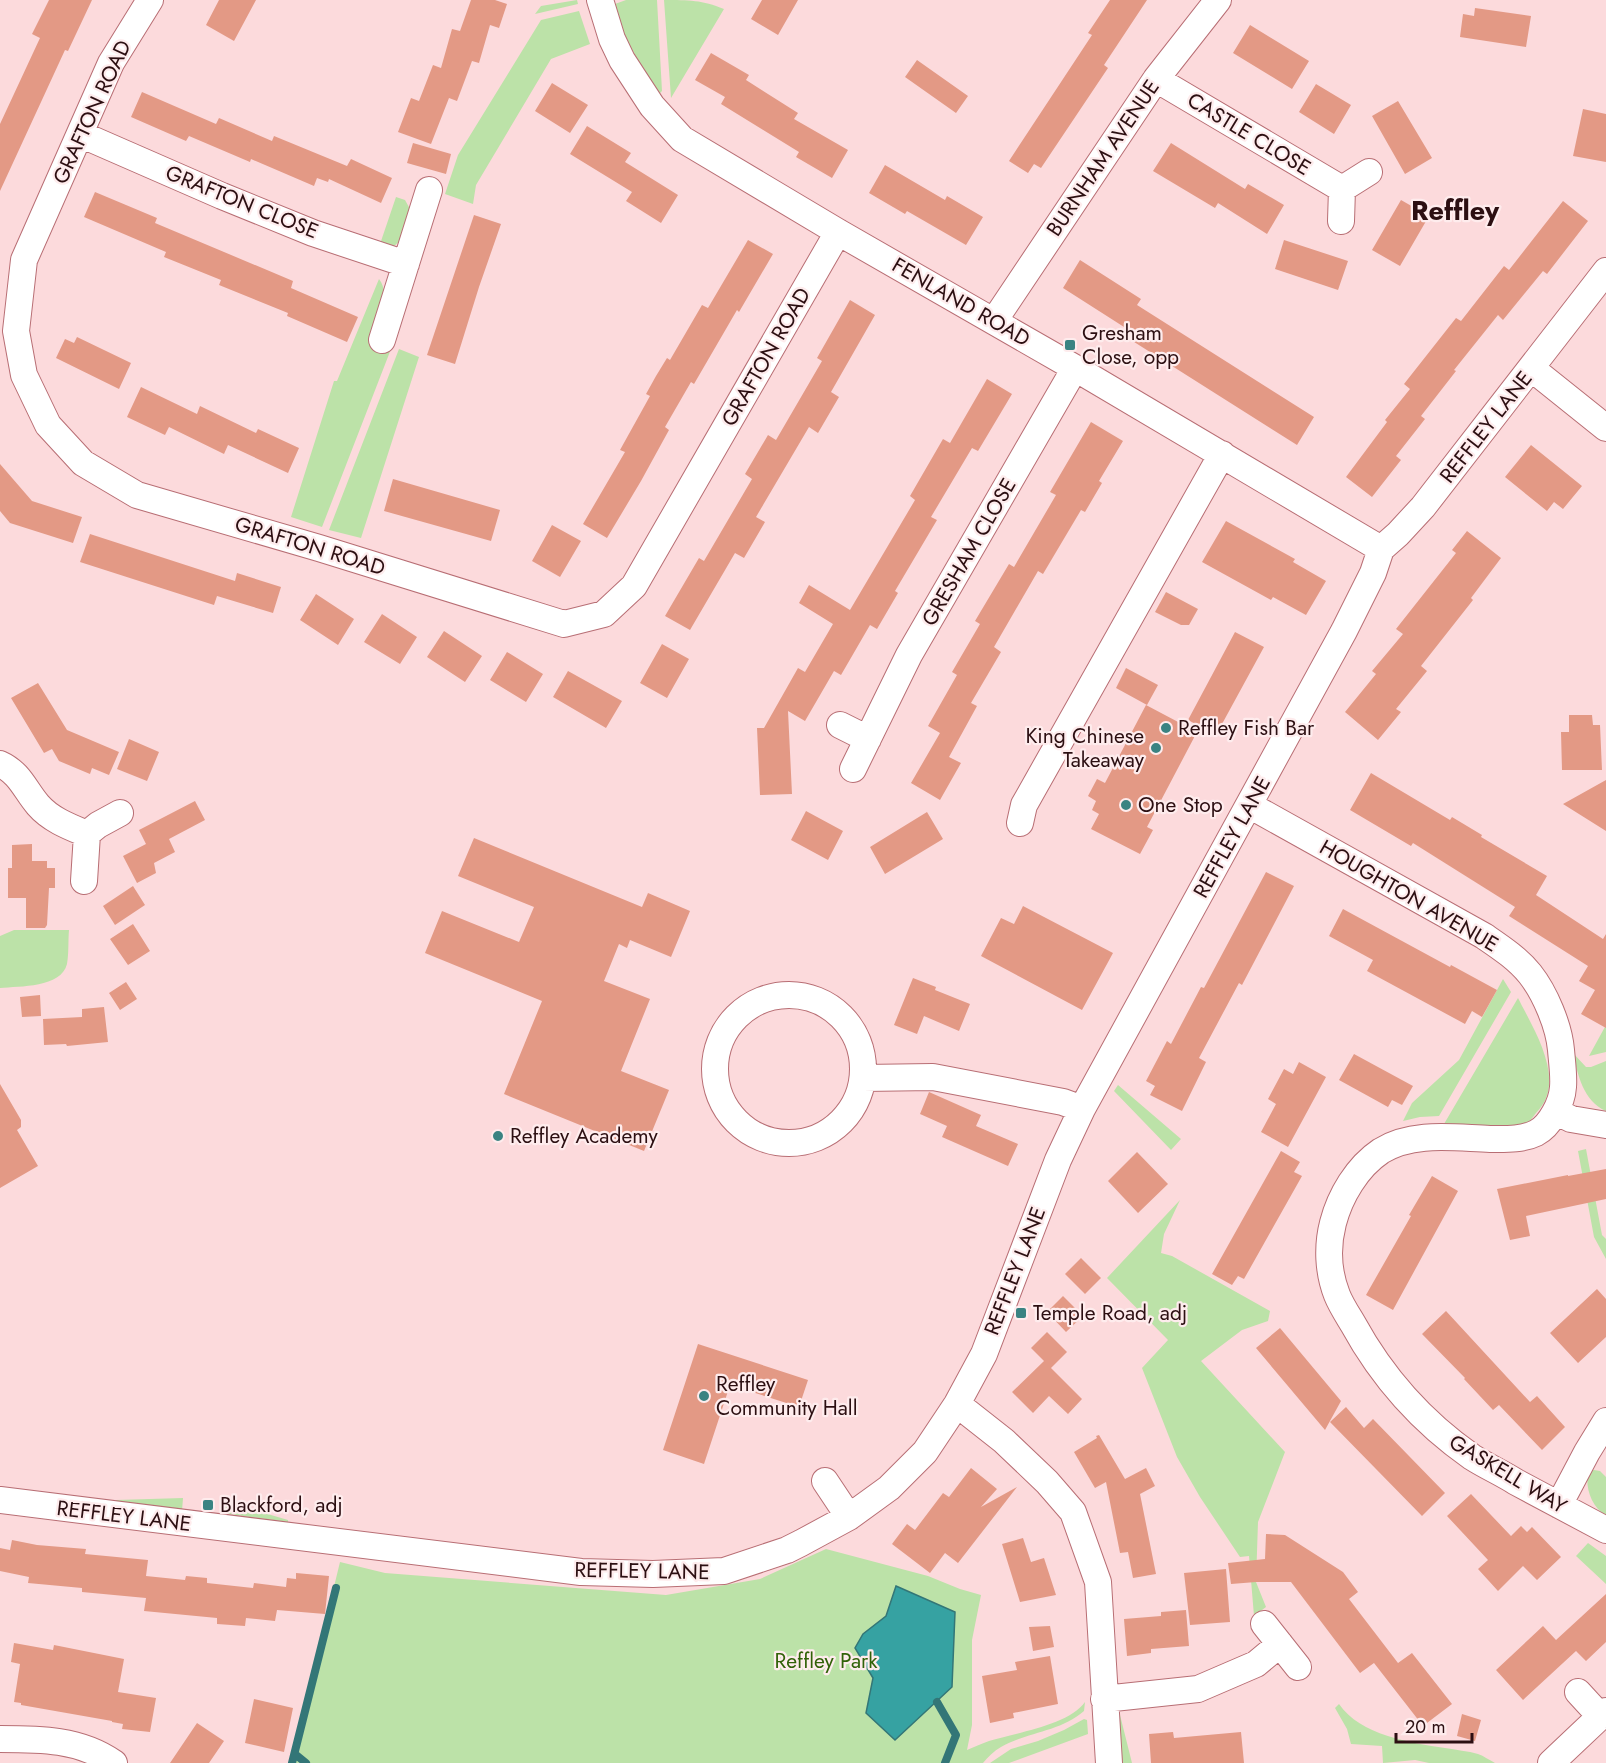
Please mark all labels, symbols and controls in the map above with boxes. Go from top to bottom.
street label: GRAFTON ROAD [46,35,138,189]
street label: BURNHAM AVENUE [1039,74,1167,242]
street label: CASTLE CLOSE [1182,85,1316,183]
street label: GRAFTON CLOSE [161,158,323,246]
district label: Reffley [1411,191,1500,230]
street label: FENLAND ROAD [886,250,1036,354]
street label: GRAFTON ROAD [714,282,818,432]
place label: Gresham Close, opp [1082,318,1179,372]
marker: Gresham Close, opp [1063,338,1077,352]
street label: REFFLEY LANE [1433,365,1539,489]
street label: GRESHAM CLOSE [914,473,1024,631]
street label: GRAFTON ROAD [231,509,389,583]
place label: Reffley Fish Bar [1178,713,1315,743]
place label: King Chinese Takeaway [1025,721,1145,775]
marker: Reffley Fish Bar [1159,721,1173,735]
marker: King Chinese Takeaway [1149,741,1163,755]
street label: REFFLEY LANE [1186,771,1278,903]
place label: One Stop [1138,790,1223,820]
marker: One Stop [1119,798,1133,812]
street label: HOUGHTON AVENUE [1314,832,1504,960]
place label: Reffley Academy [510,1121,659,1151]
marker: Reffley Academy [491,1129,505,1143]
street label: REFFLEY LANE [977,1203,1053,1339]
place label: Temple Road, adj [1033,1298,1187,1328]
marker: Temple Road, adj [1014,1306,1028,1320]
place label: Reffley Community Hall [716,1369,857,1423]
marker: Reffley Community Hall [697,1389,711,1403]
street label: GASKELL WAY [1443,1427,1573,1521]
place label: Blackford, adj [220,1490,343,1520]
street label: REFFLEY LANE [55,1493,193,1539]
marker: Blackford, adj [201,1498,215,1512]
street label: REFFLEY LANE [574,1555,710,1587]
park label: Reffley Park [775,1646,878,1676]
scale bar [1396,1706,1472,1744]
text: 20 m [1405,1714,1445,1740]

